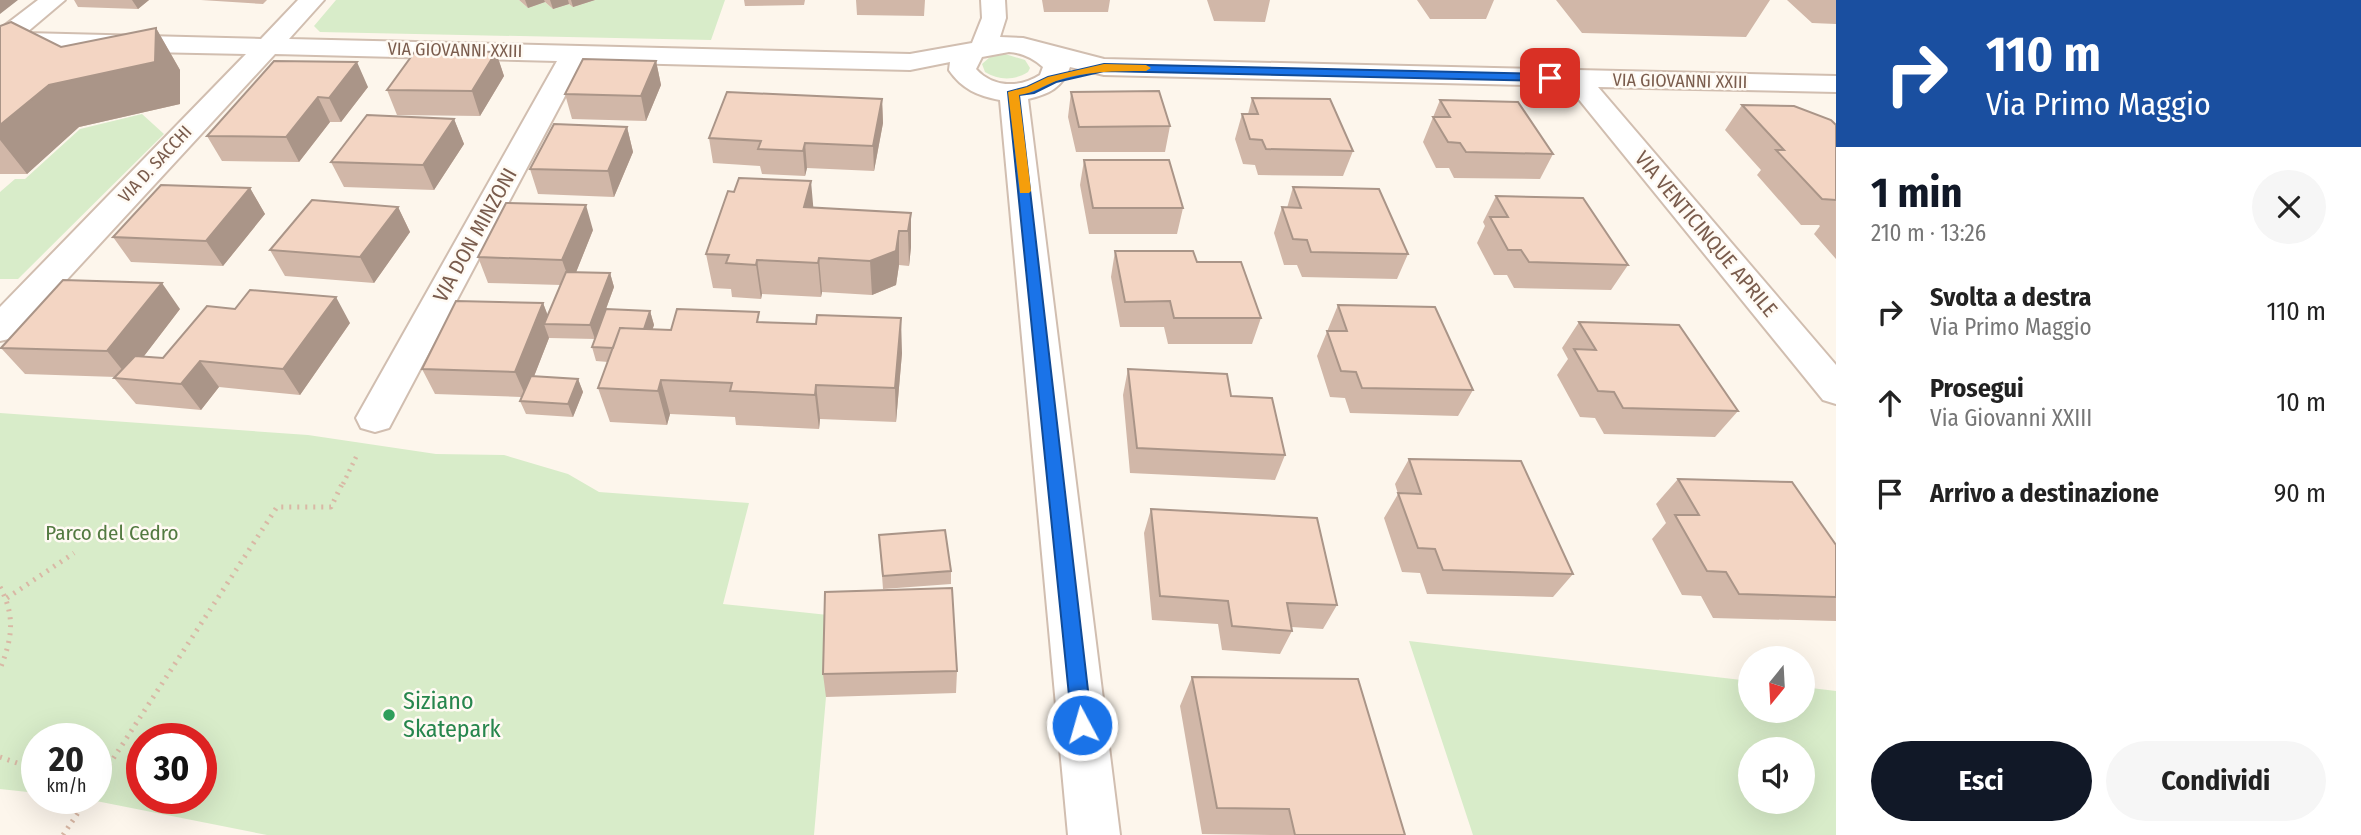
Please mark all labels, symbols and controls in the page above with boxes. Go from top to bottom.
text: 110 m [1986,25,2101,84]
icon: right [1871,28,1962,119]
street label: VIA GIOVANNI XXIII [387,38,523,62]
pin [1520,48,1580,108]
icon: arrive [1531,59,1569,97]
street label: VIA GIOVANNI XXIII [1612,69,1748,93]
text: Via Primo Maggio [1986,85,2211,123]
street label: VIA D. SACCHI [114,121,196,207]
street label: VIA VENTICINQUE APRILE [1629,146,1783,322]
street label: VIA DON MINZONI [427,163,523,307]
text: 1 min [1871,168,1962,218]
button: close [2252,170,2326,244]
text: 210 m · 13:26 [1871,219,1986,247]
text: Svolta a destra [1930,282,2091,313]
icon: right [1871,293,1909,331]
text: 110 m [2266,296,2326,327]
text: Via Primo Maggio [1930,313,2092,341]
text: Prosegui [1930,373,2024,404]
icon: ahead [1871,384,1909,422]
text: 10 m [2276,387,2326,418]
text: Via Giovanni XXIII [1930,404,2092,432]
icon: arrive [1871,475,1909,513]
text: Arrivo a destinazione [1930,478,2159,509]
text: 90 m [2274,478,2326,509]
park label: Parco del Cedro [45,520,179,546]
north arrow [1738,646,1815,723]
map controls [1738,646,1815,814]
place label: Siziano Skatepark [403,687,502,743]
position arrow [1045,688,1119,762]
marker: Siziano Skatepark [381,707,397,723]
speed limit sign: 30 [126,723,217,814]
button: sound [1738,737,1815,814]
text: 20 [49,738,84,780]
button: Esci [1871,741,2092,821]
button: Condividi [2106,741,2326,821]
text: km/h [46,775,87,797]

